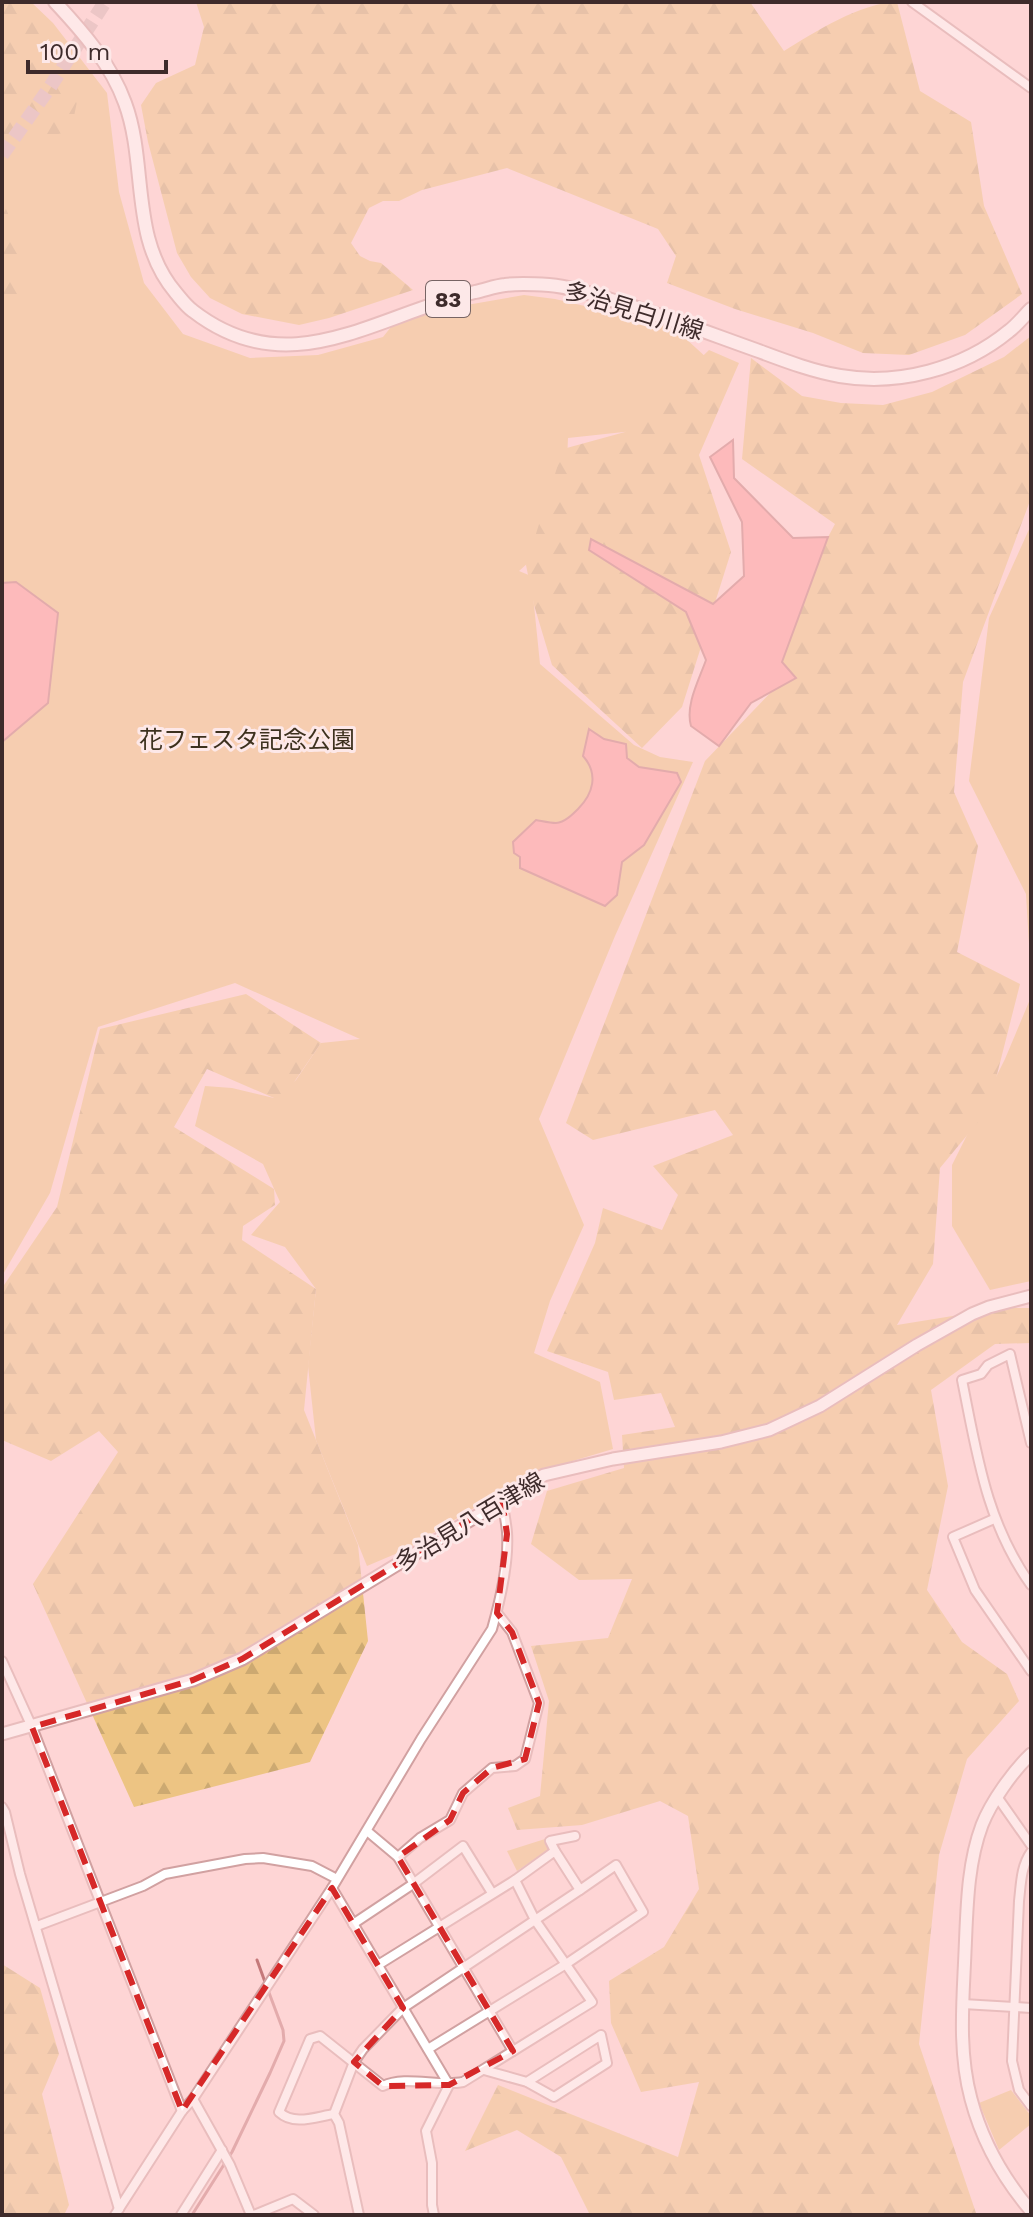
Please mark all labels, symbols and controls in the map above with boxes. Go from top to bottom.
scale bar [28,24,166,74]
text: 100 m [40,38,110,66]
street label: 多治見白川線 [561,277,707,345]
road number: 83 [426,281,470,317]
park label: 花フェスタ記念公園 [139,726,355,754]
street label: 多治見八百津線 [391,1467,549,1577]

